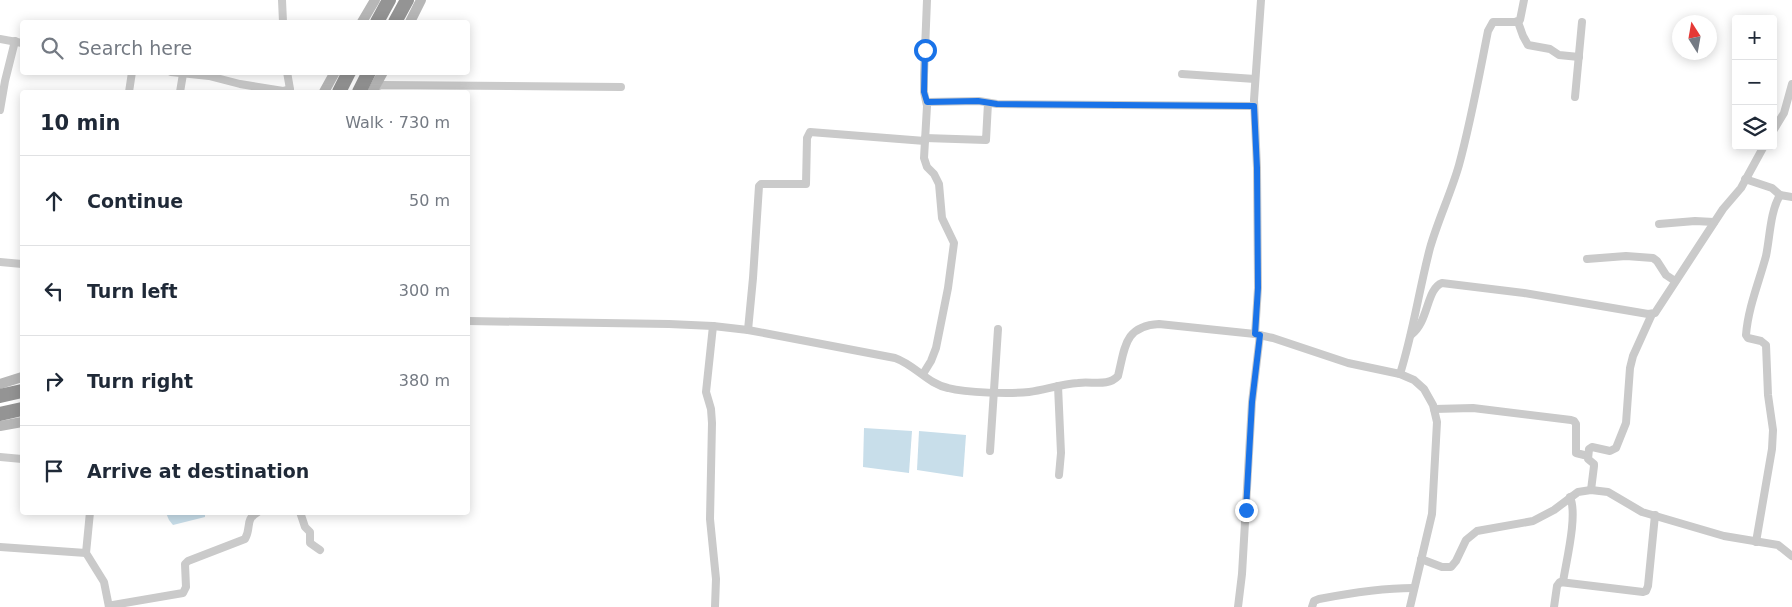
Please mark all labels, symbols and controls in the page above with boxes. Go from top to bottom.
north arrow [1672,15,1717,60]
map controls [1732,15,1777,150]
button: + [1732,15,1777,60]
search box [20,20,470,75]
icon: search [38,34,66,62]
text: Search here [78,37,192,59]
route start [914,39,937,62]
button: − [1732,60,1777,105]
button: layers [1732,105,1777,150]
text: 10 min [40,111,121,135]
text: Walk · 730 m [345,113,450,132]
icon: ahead [40,187,68,215]
text: Continue [87,190,183,212]
text: 50 m [409,191,450,210]
icon: left [40,277,68,305]
text: Turn left [87,280,178,302]
text: 300 m [399,281,450,300]
icon: right [40,367,68,395]
text: Turn right [87,370,193,392]
text: 380 m [399,371,450,390]
icon: arrive [40,457,68,485]
text: Arrive at destination [87,460,309,482]
route end [1235,499,1258,522]

